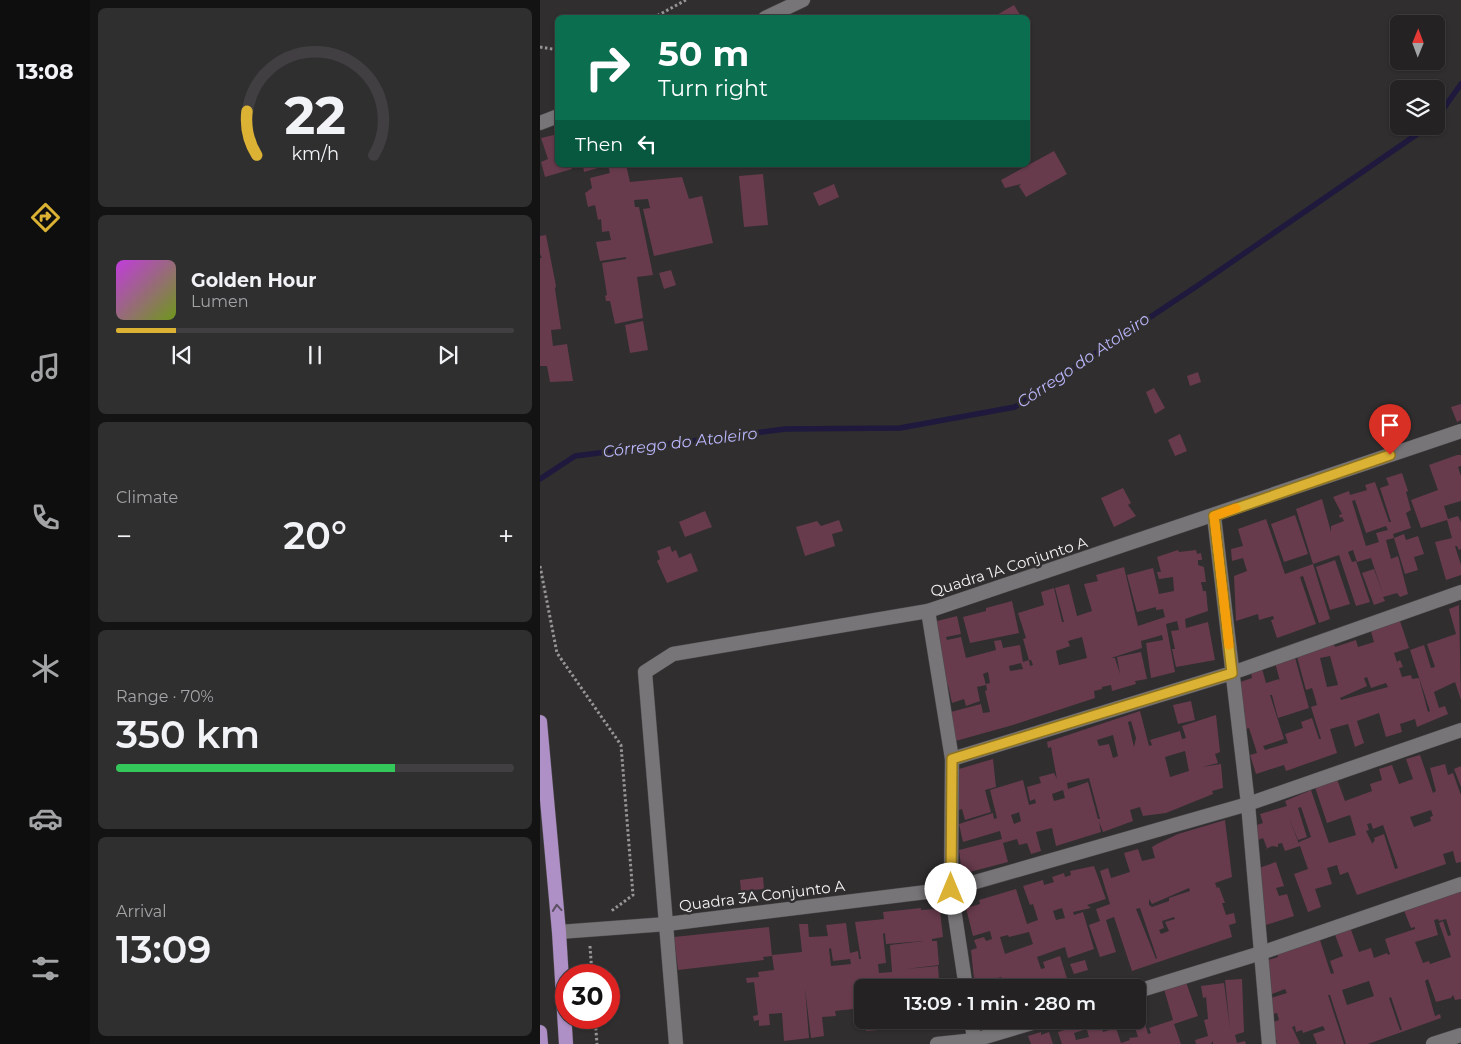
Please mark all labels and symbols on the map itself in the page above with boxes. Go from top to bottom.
north arrow [1390,15,1445,70]
water label: Córrego do Atoleiro [1013,309,1153,412]
pin [1369,404,1411,455]
water label: Córrego do Atoleiro [602,424,759,461]
street label: Quadra 1A Conjunto A [928,532,1090,601]
position arrow [924,862,976,914]
street label: Quadra 3A Conjunto A [678,876,846,915]
one-way arrow [552,904,563,912]
speed limit sign: 30 [555,964,620,1029]

